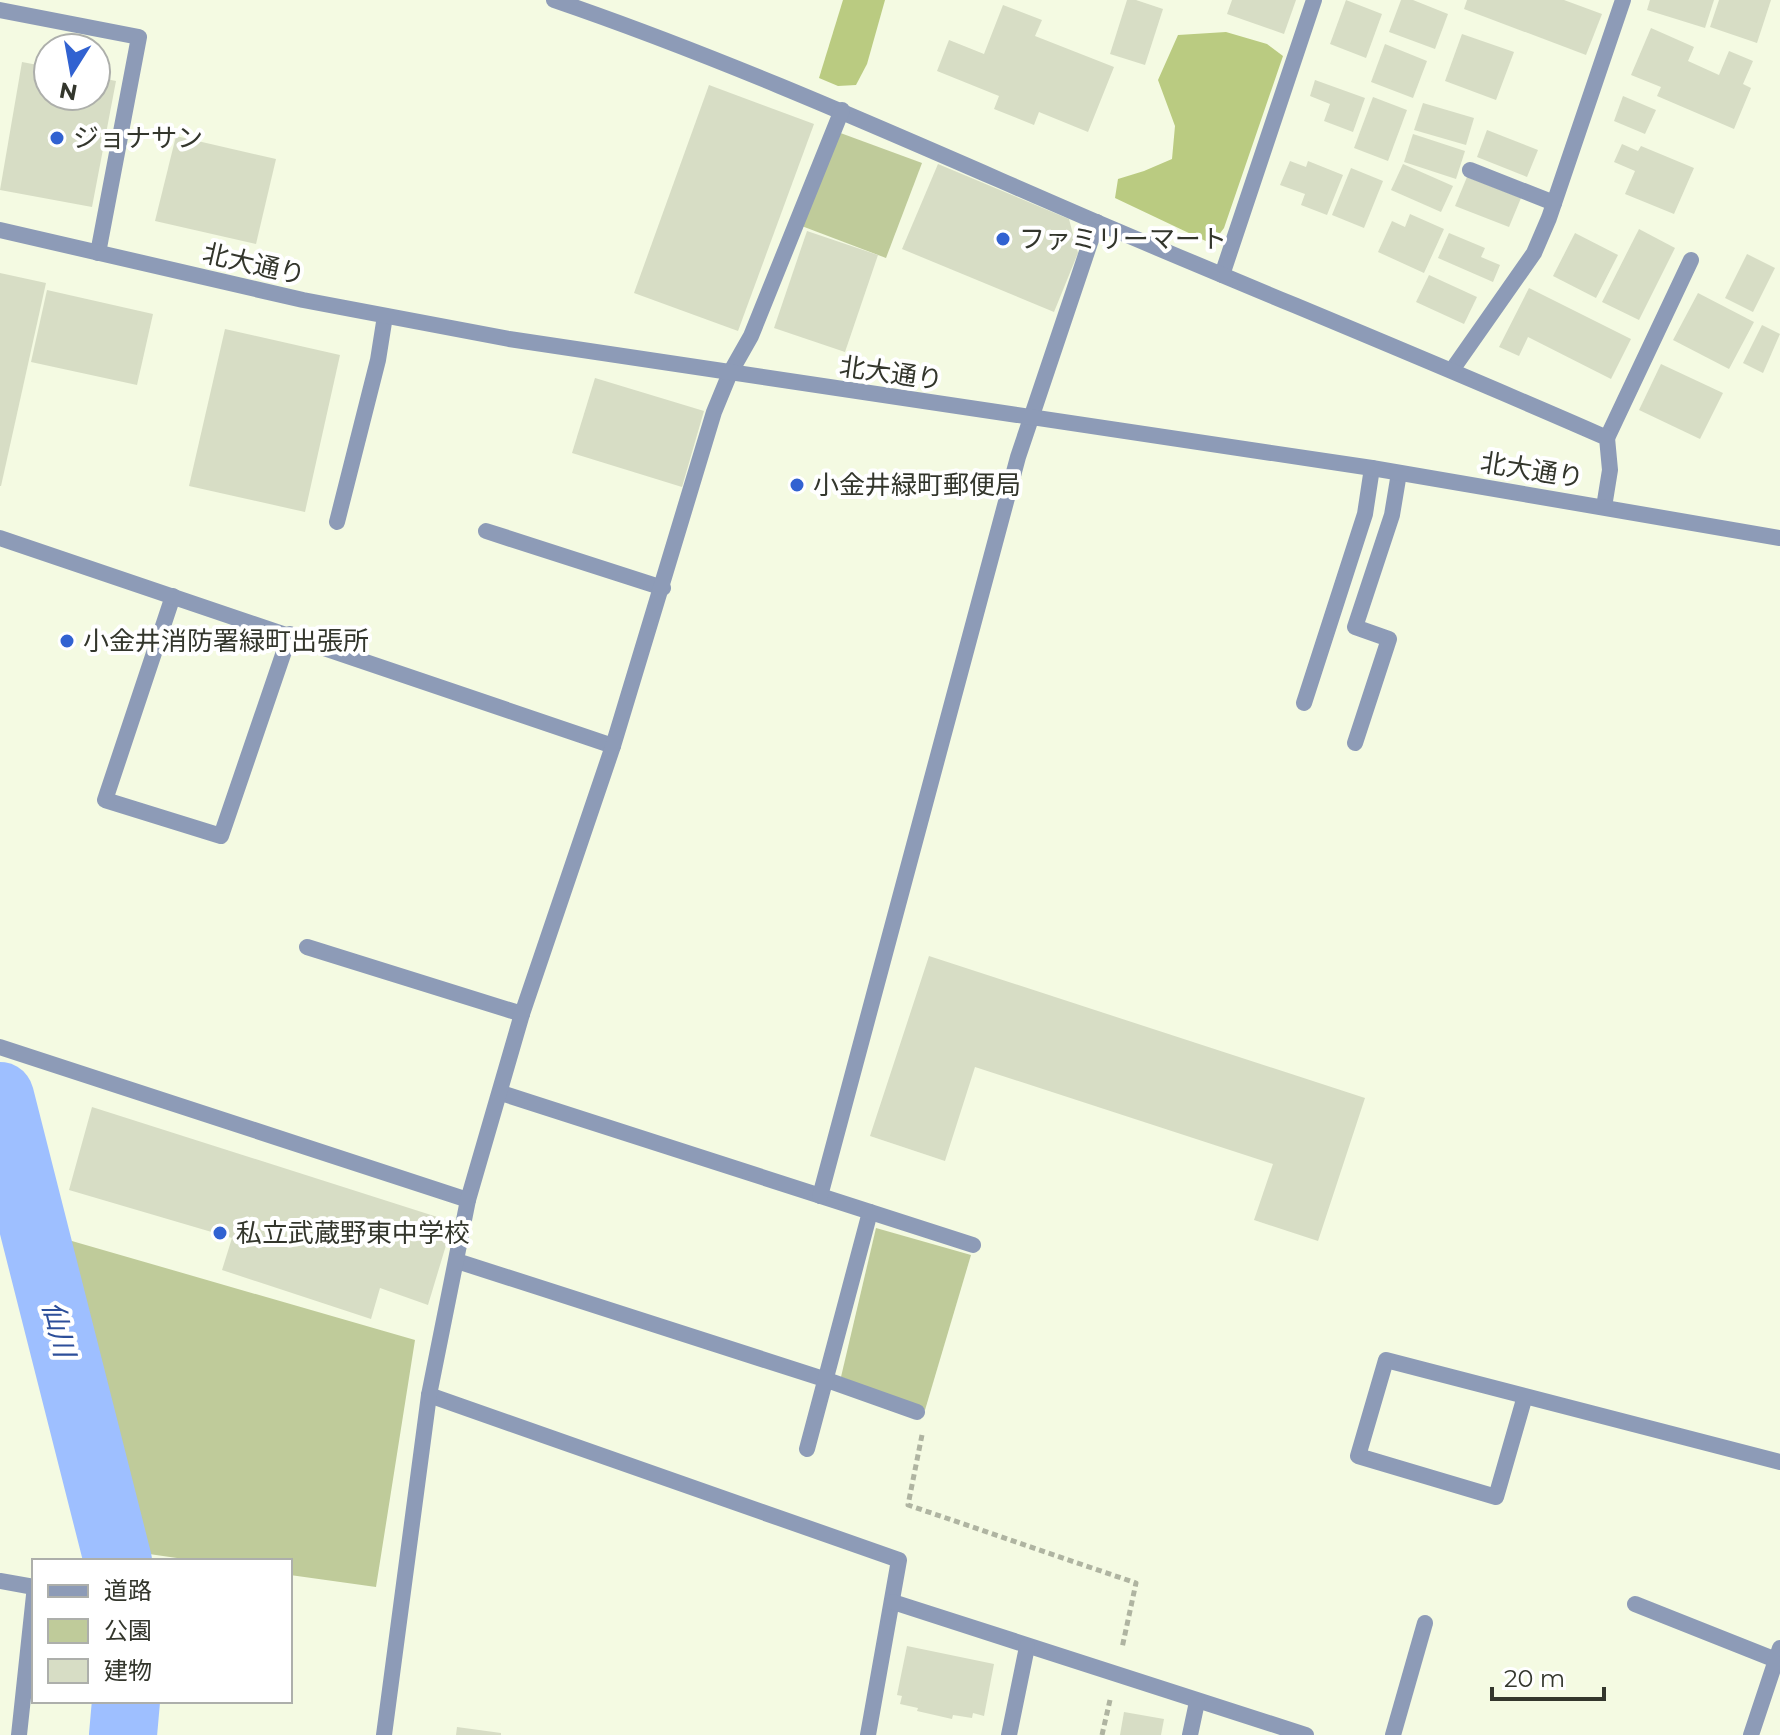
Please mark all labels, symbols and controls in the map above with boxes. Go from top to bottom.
north arrow [32,32,112,112]
text: N [57,76,80,106]
place label: ジョナサン [73,122,203,154]
marker: ジョナサン [48,129,66,147]
place label: ファミリーマート [1019,223,1227,255]
marker: ファミリーマート [994,230,1012,248]
street label: 北大通り [200,237,308,291]
street label: 北大通り [837,350,945,396]
street label: 北大通り [1478,446,1586,494]
place label: 小金井緑町郵便局 [813,469,1021,501]
marker: 小金井緑町郵便局 [788,476,806,494]
place label: 小金井消防署緑町出張所 [83,625,369,657]
marker: 小金井消防署緑町出張所 [58,632,76,650]
place label: 私立武蔵野東中学校 [236,1217,470,1249]
marker: 私立武蔵野東中学校 [211,1224,229,1242]
water label: 仙川 [36,1298,83,1363]
legend [32,1559,292,1703]
text: 道路 [104,1576,152,1605]
text: 公園 [104,1616,152,1645]
scale bar [1492,1651,1604,1701]
text: 建物 [104,1656,152,1685]
text: 20 m [1504,1664,1565,1693]

